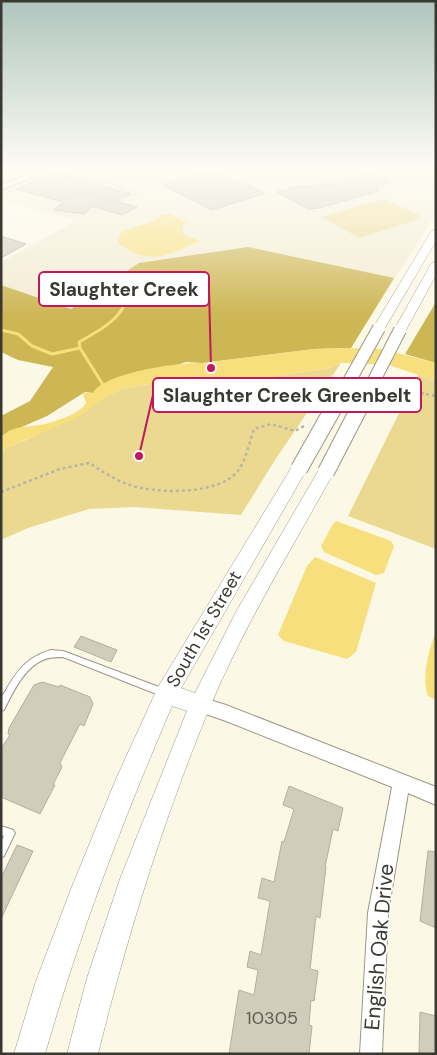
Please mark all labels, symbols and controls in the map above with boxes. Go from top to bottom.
callout: Slaughter Creek [39,272,209,306]
text: Slaughter Creek [49,277,199,302]
callout: Slaughter Creek Greenbelt [153,378,421,412]
text: Slaughter Creek Greenbelt [163,383,411,408]
street label: South 1st Street [161,566,247,692]
street label: English Oak Drive [358,862,400,1031]
house number: 10305 [246,1006,298,1030]

